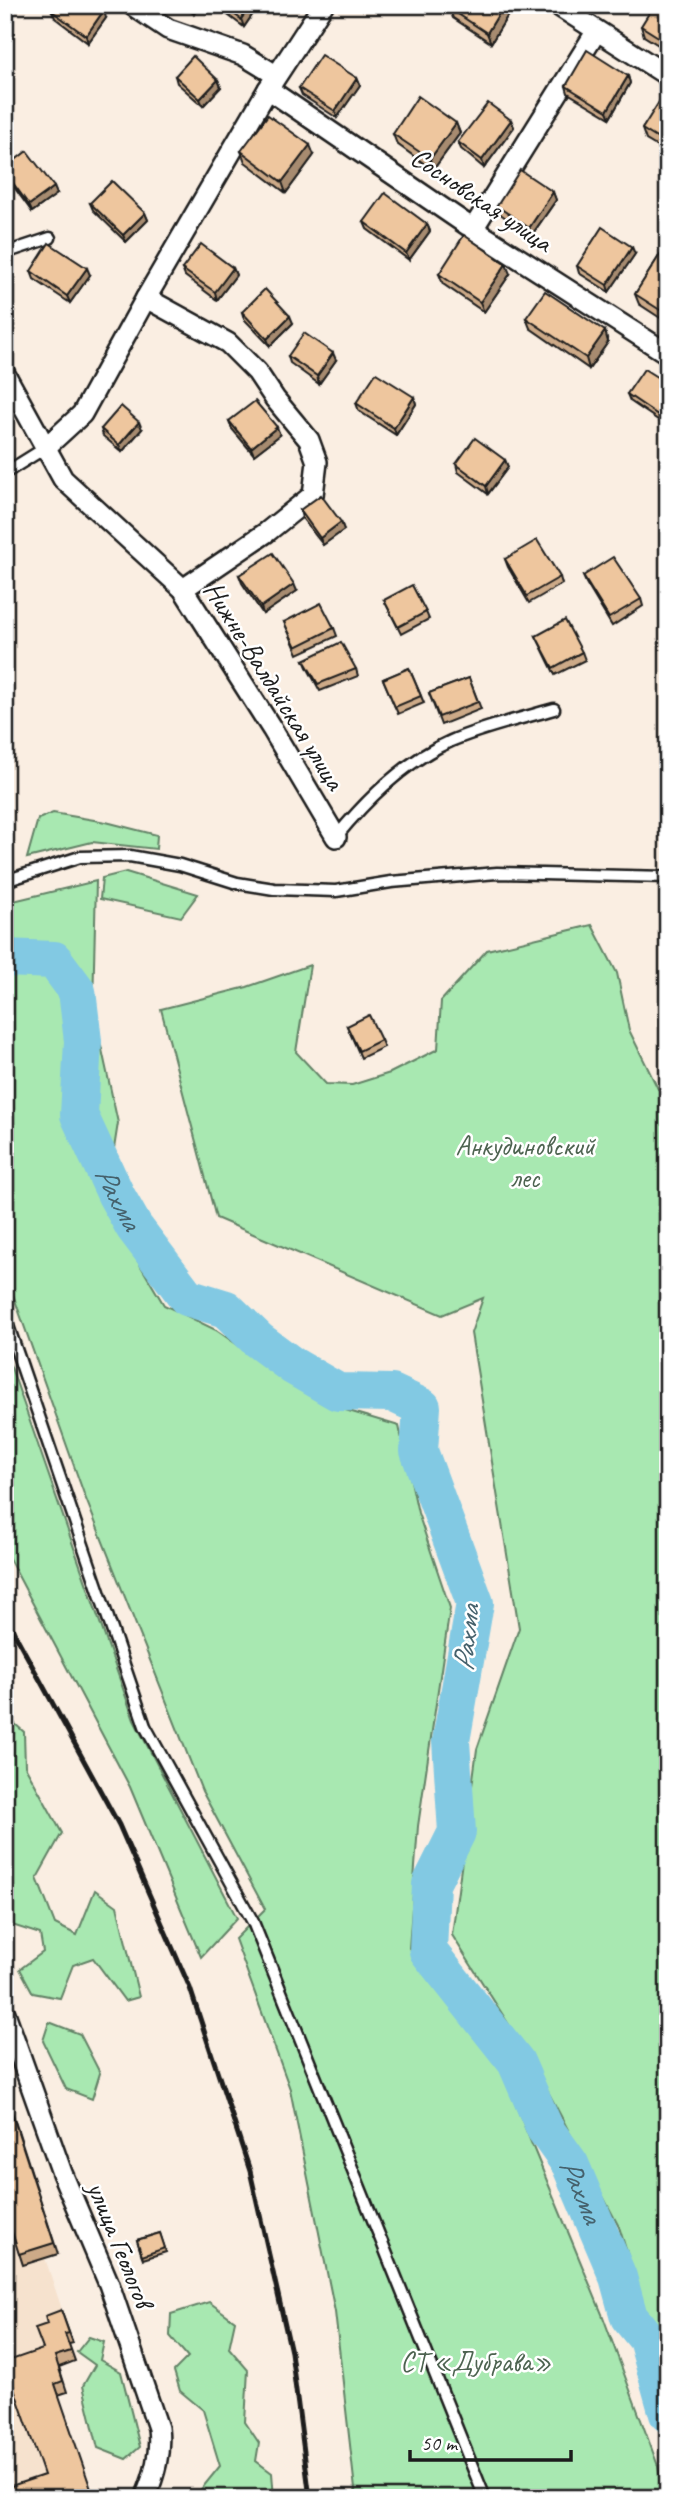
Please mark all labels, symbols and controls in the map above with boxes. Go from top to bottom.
street label: Сосновская улица [404,139,561,261]
street label: Нижне-Валдайская улица [196,574,354,798]
park label: Анкудиновский лес [455,1128,596,1195]
water label: Рахма [87,1161,152,1239]
water label: Рахма [444,1600,489,1673]
water label: Рахма [551,2153,613,2231]
street label: улица Геологов [79,2175,163,2317]
park label: СТ «Дубрава» [400,2344,552,2379]
scale bar [410,2419,572,2463]
text: 50 m [421,2430,459,2456]

